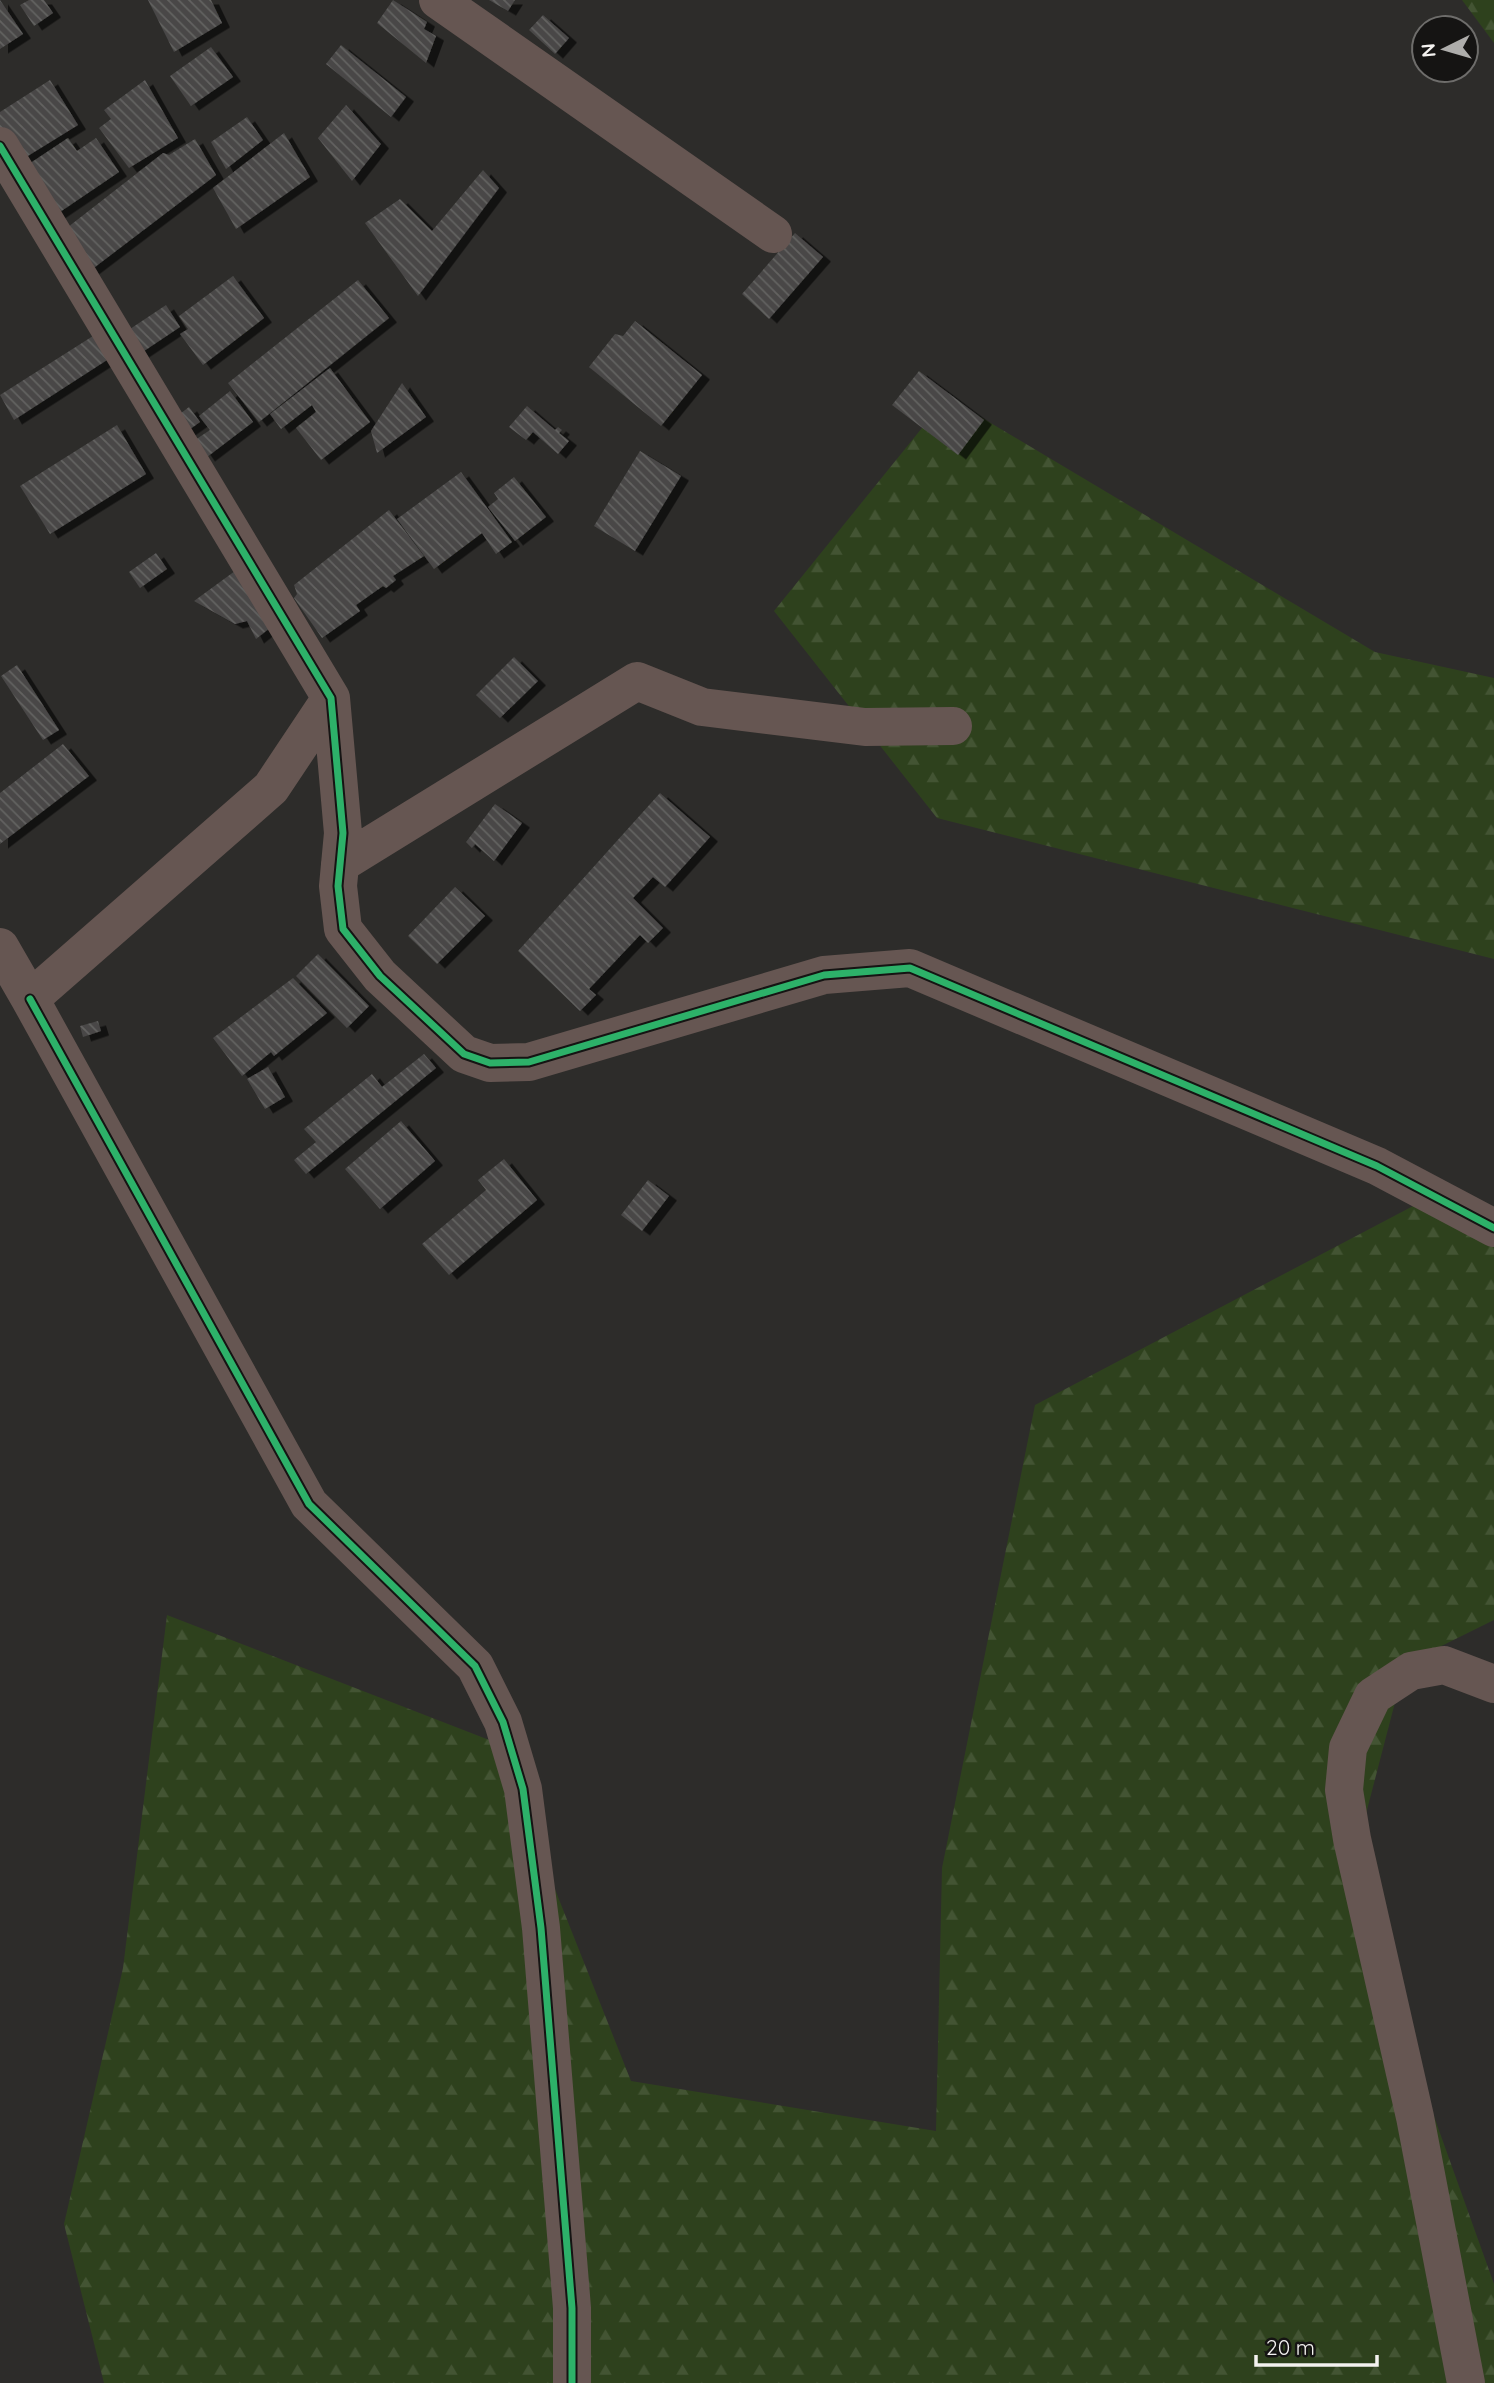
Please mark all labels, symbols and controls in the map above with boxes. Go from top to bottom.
north arrow [1410,14,1480,84]
text: N [1416,42,1441,58]
scale bar [1256,2324,1377,2368]
text: 20 m [1266,2334,1315,2360]

